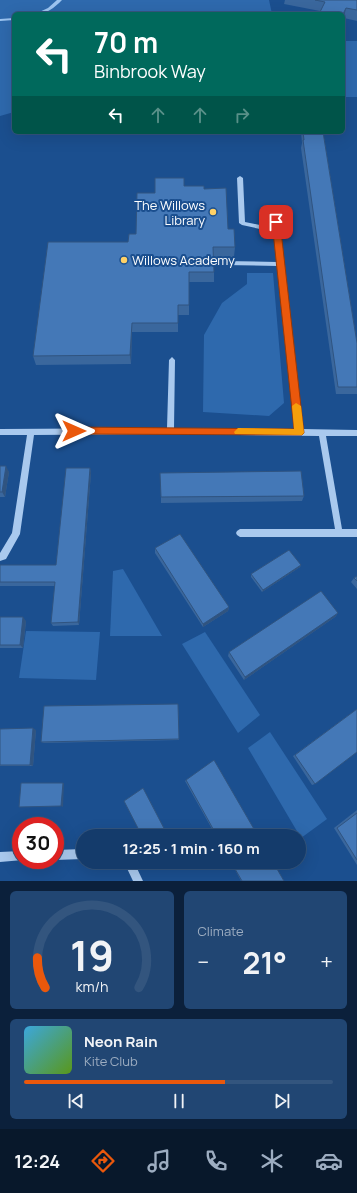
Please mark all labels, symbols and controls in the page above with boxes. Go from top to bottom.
text: 70 m [94,23,158,61]
icon: left [28,28,80,80]
text: Binbrook Way [94,59,206,83]
icon: left [105,104,127,126]
icon: ahead [147,104,169,126]
icon: ahead [189,104,211,126]
icon: right [231,104,253,126]
place label: The Willows Library [134,196,205,229]
pin [259,205,293,239]
marker: The Willows Library [208,207,218,217]
icon: arrive [265,211,287,233]
place label: Willows Academy [132,251,235,269]
marker: Willows Academy [119,255,129,265]
position arrow [53,410,95,452]
speed limit sign: 30 [12,817,64,869]
text: 12:25 · 1 min · 160 m [122,838,260,859]
text: Climate [198,922,244,940]
text: 19 [70,927,114,983]
text: 21° [243,942,287,983]
text: − [198,947,209,977]
text: + [320,947,333,977]
text: km/h [75,977,108,996]
text: Neon Rain [84,1031,158,1052]
text: Kite Club [84,1052,138,1070]
icon: previous [65,1090,87,1112]
icon: pause [168,1090,190,1112]
icon: next [271,1090,293,1112]
icon: directions [89,1147,117,1175]
icon: music [145,1147,173,1175]
icon: phone [202,1147,230,1175]
icon: climate [258,1147,286,1175]
icon: car [315,1147,343,1175]
text: 12:24 [14,1149,60,1173]

